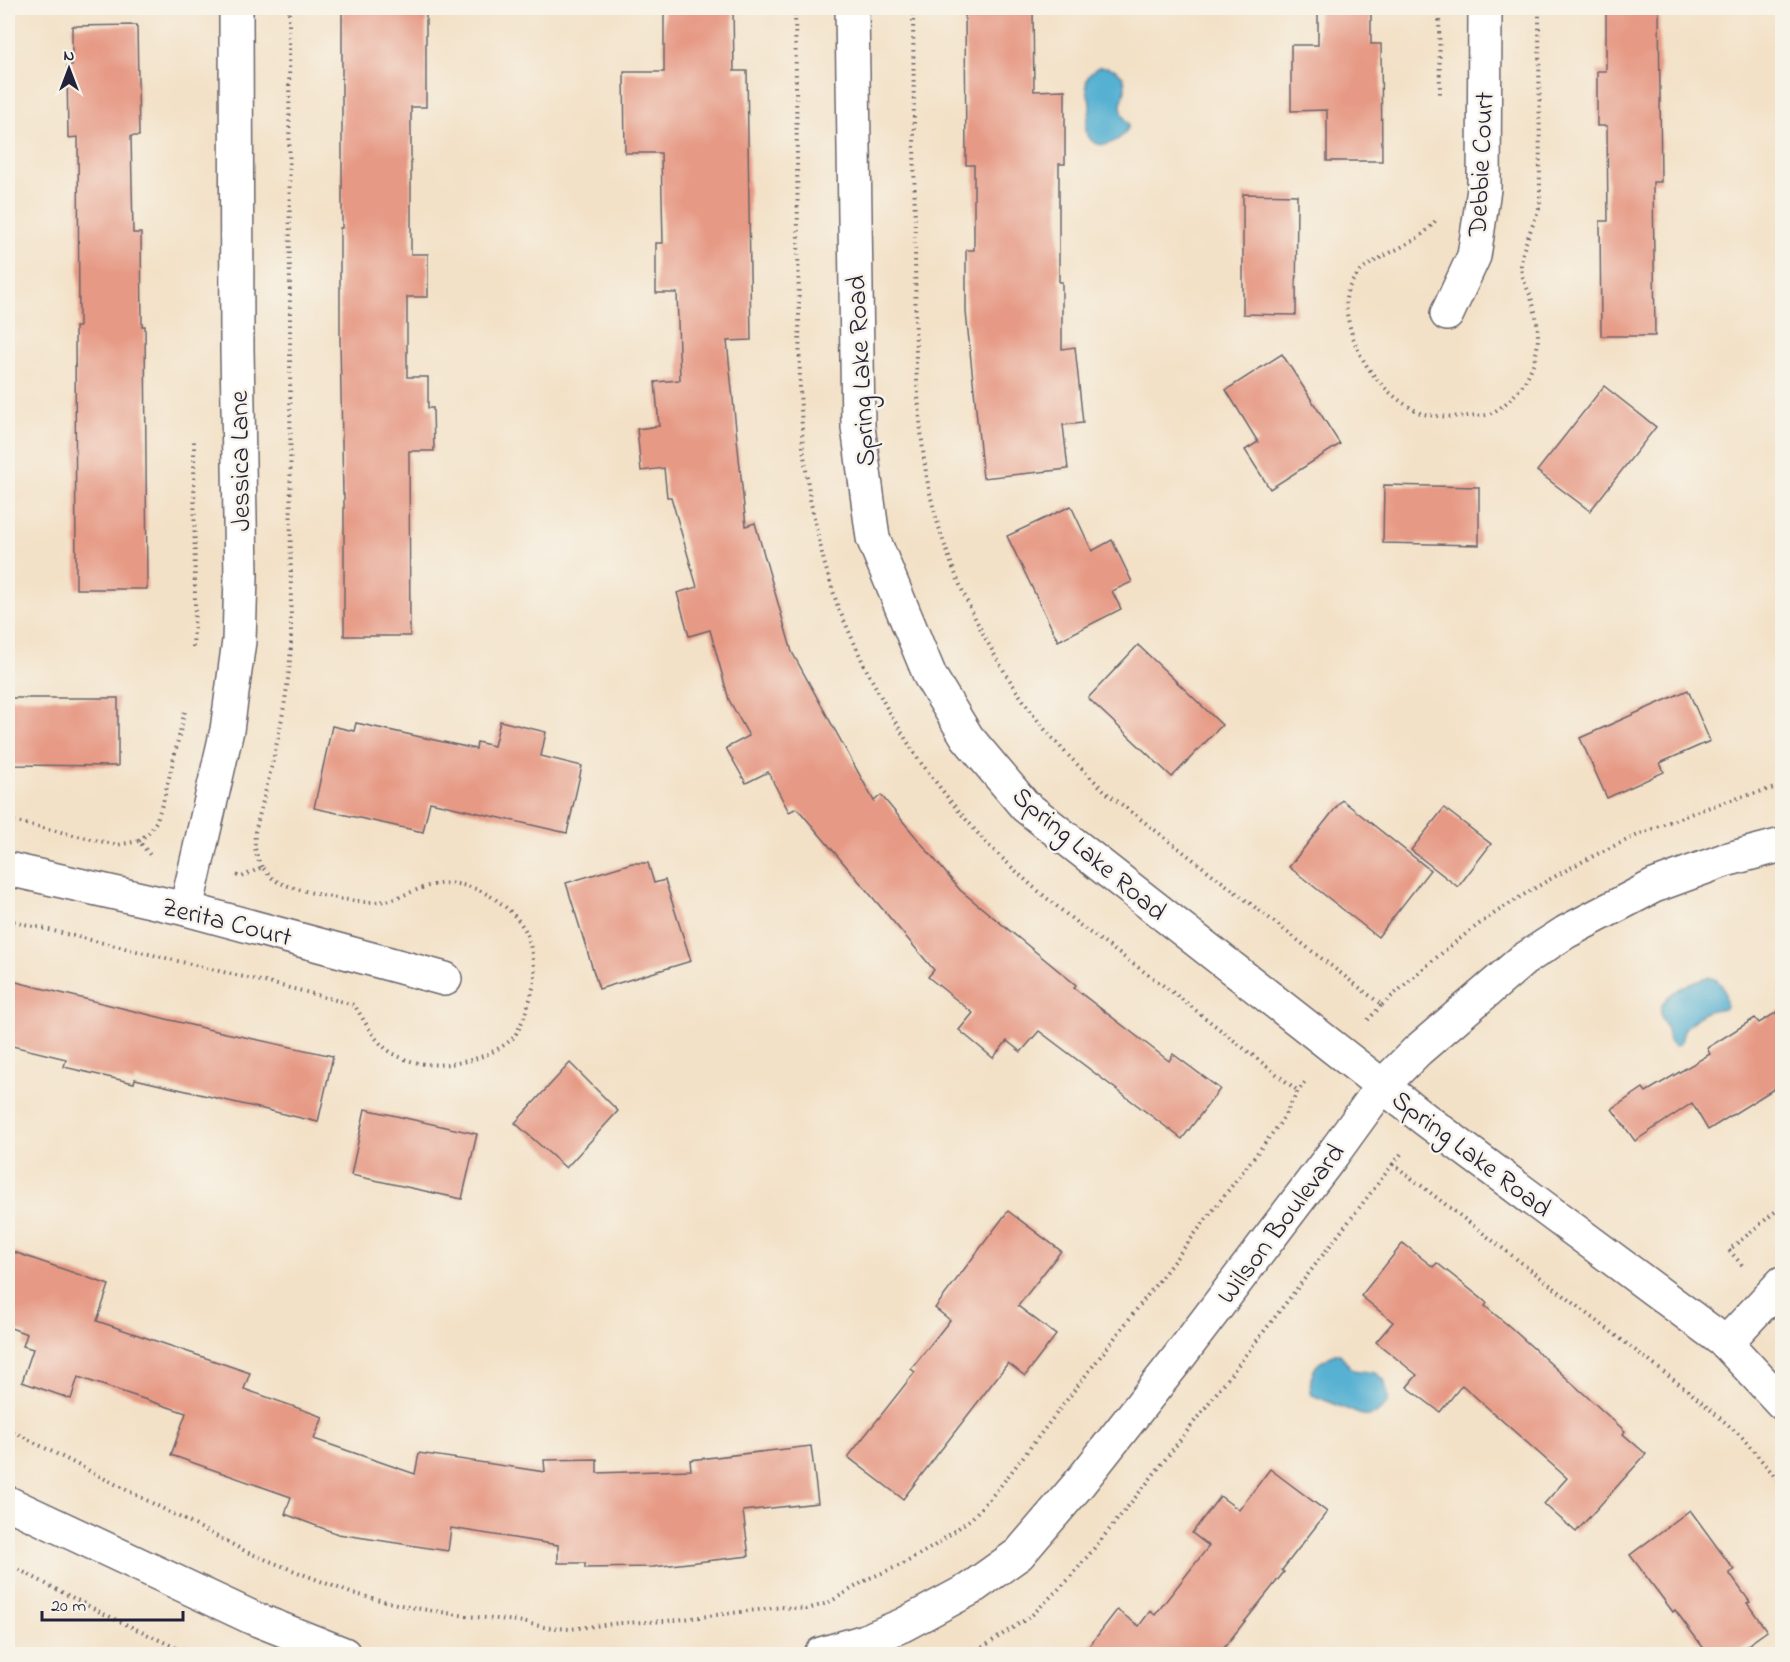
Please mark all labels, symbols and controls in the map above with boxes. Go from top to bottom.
north arrow [39,39,99,99]
text: N [64,44,75,68]
street label: Debbie Court [1459,91,1506,239]
street label: Spring Lake Road [838,274,887,467]
street label: Jessica Lane [221,389,262,532]
street label: Spring Lake Road [1003,778,1174,931]
street label: Zerita Court [157,888,296,958]
street label: Spring Lake Road [1382,1082,1559,1228]
street label: Wilson Boulevard [1209,1136,1355,1313]
scale bar [42,1584,183,1622]
text: 20 m [51,1594,86,1620]

